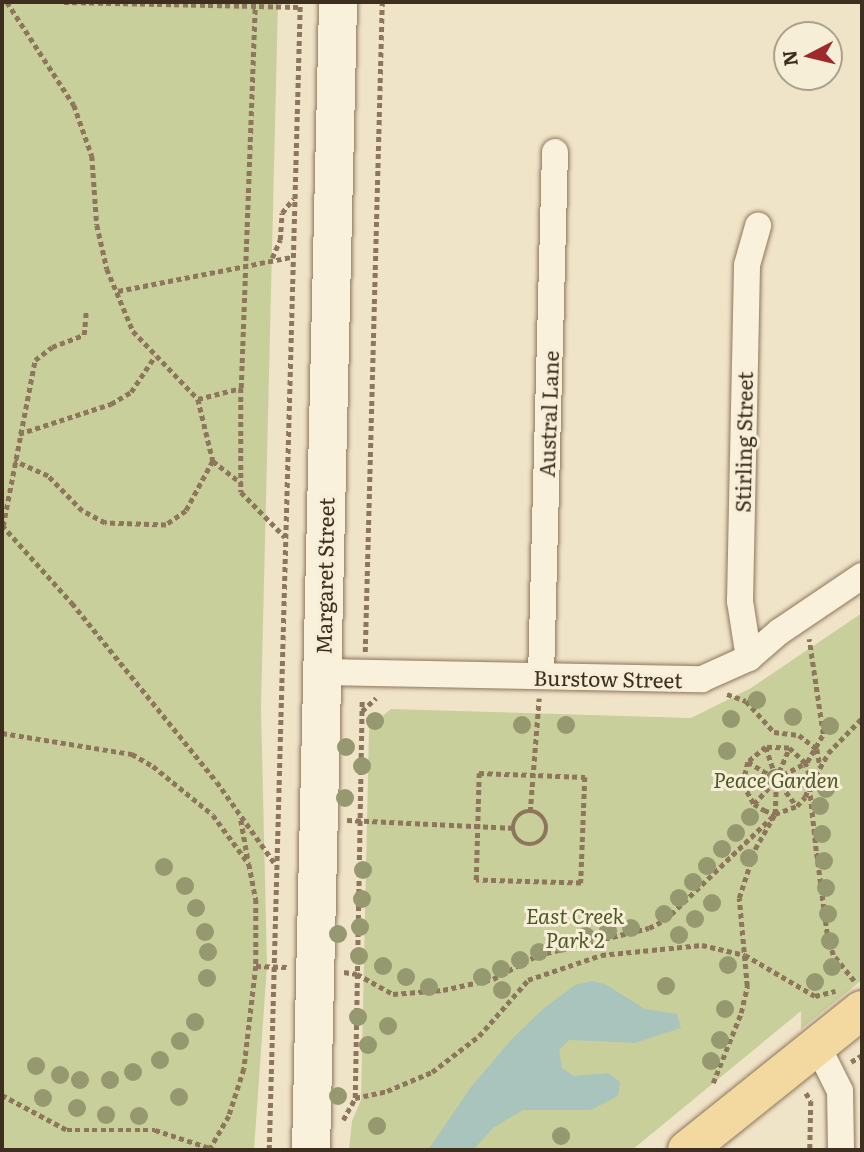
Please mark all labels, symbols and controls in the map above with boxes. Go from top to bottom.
north arrow [773,21,843,91]
text: N [774,49,804,68]
street label: Austral Lane [533,350,563,478]
street label: Stirling Street [729,371,757,513]
street label: Margaret Street [310,497,338,655]
street label: Burstow Street [533,664,683,692]
park label: Peace Garden [713,766,839,792]
park label: East Creek Park 2 [526,902,624,952]

